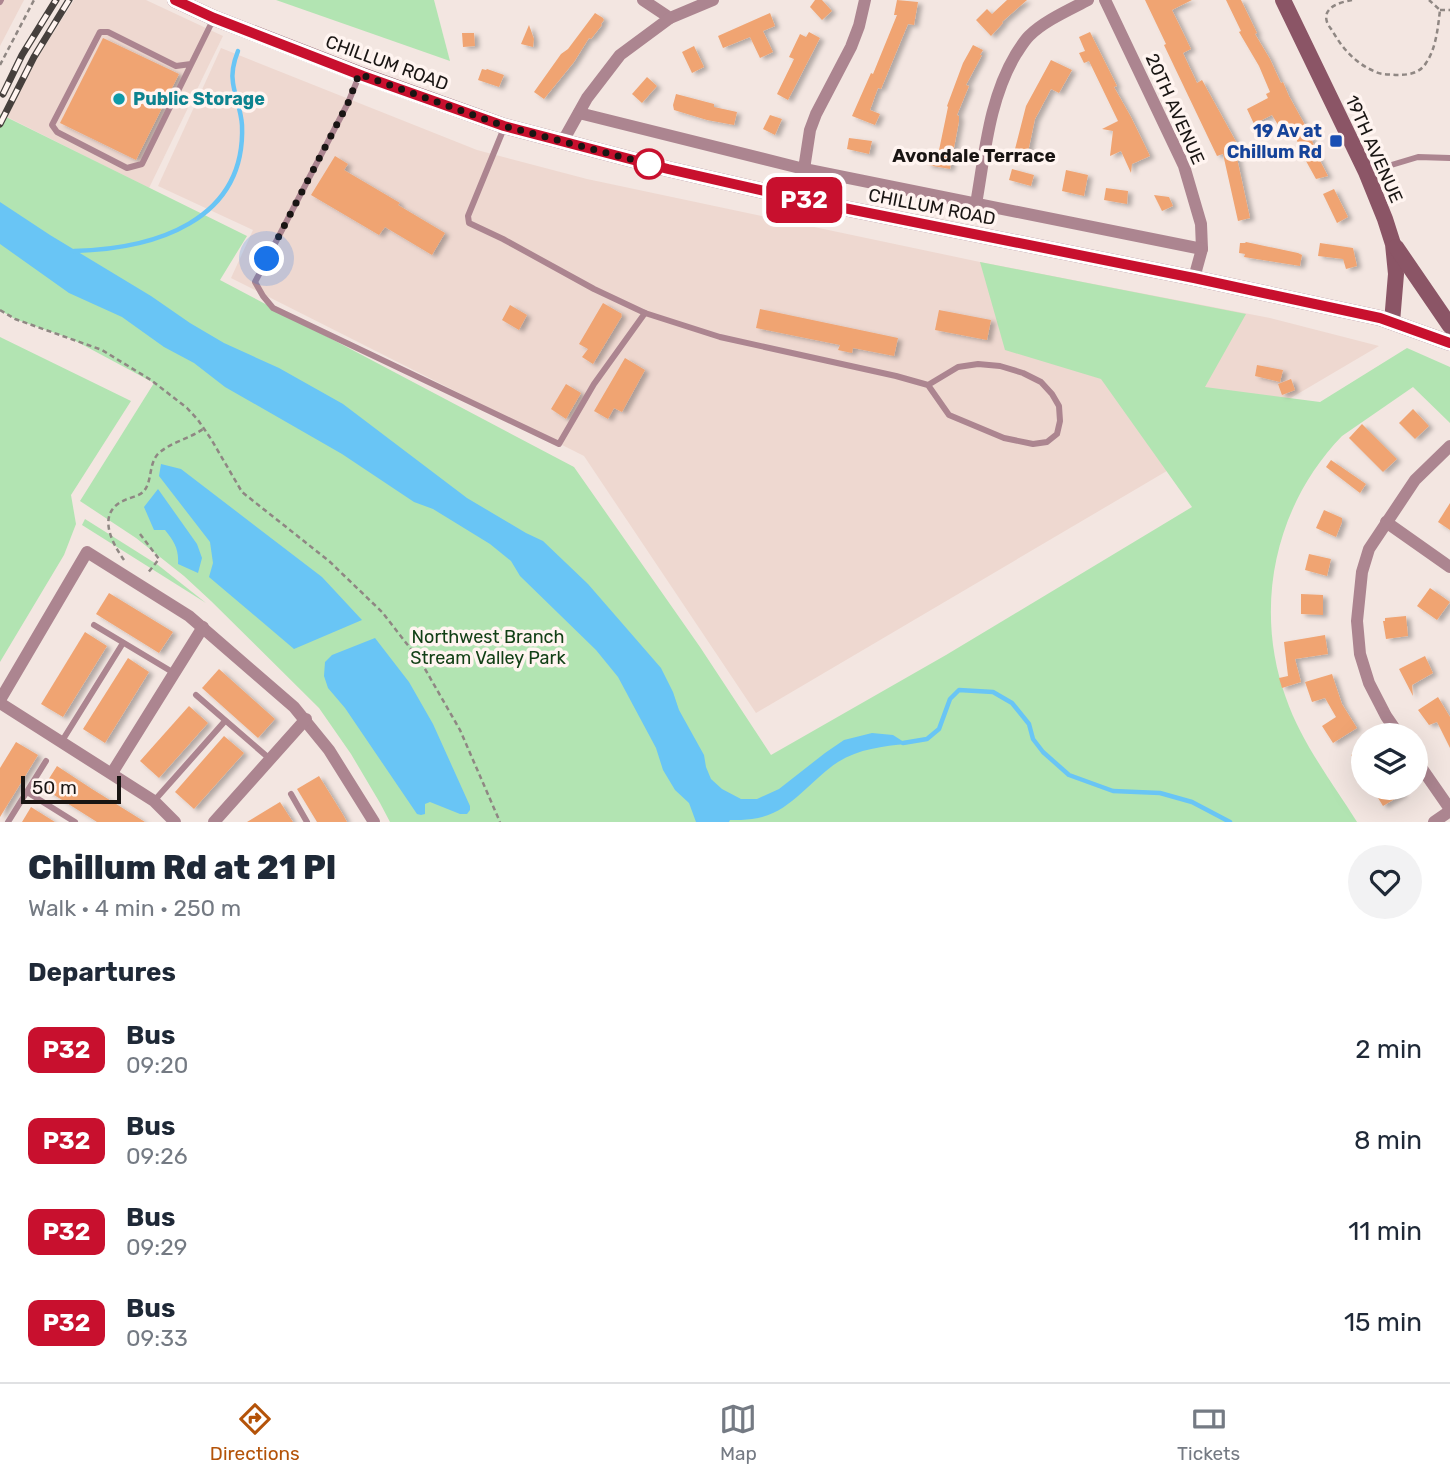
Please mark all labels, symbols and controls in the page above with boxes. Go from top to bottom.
street label: CHILLUM ROAD [323,31,451,95]
street label: 20TH AVENUE [1141,50,1209,168]
place label: Public Storage [133,88,265,110]
marker: Public Storage [111,91,127,107]
street label: 19TH AVENUE [1340,92,1408,206]
place label: 19 Av at Chillum Rd [1227,120,1322,163]
marker: 19 Av at Chillum Rd [1328,133,1344,149]
district label: Avondale Terrace [892,144,1056,167]
unlabelled marker [634,149,664,179]
line badge: P32 [764,177,844,223]
street label: CHILLUM ROAD [866,184,998,230]
text: P32 [780,186,828,214]
your location [249,241,284,276]
park label: Northwest Branch Stream Valley Park [410,626,566,669]
map controls [1351,723,1428,800]
button: layers [1351,723,1428,800]
scale bar [21,773,121,805]
text: 50 m [32,776,77,799]
button: heart [1348,845,1422,919]
text: Chillum Rd at 21 Pl [28,848,336,887]
text: Walk · 4 min · 250 m [28,894,241,922]
text: Departures [28,957,176,988]
text: Bus [126,1020,175,1051]
text: 2 min [1355,1034,1422,1065]
text: P32 [43,1036,90,1064]
text: 09:20 [126,1051,188,1079]
text: Bus [126,1111,175,1142]
text: 8 min [1354,1125,1422,1156]
text: P32 [43,1127,90,1155]
text: 09:26 [126,1142,188,1170]
text: Bus [126,1202,175,1233]
text: 11 min [1348,1216,1422,1247]
text: P32 [43,1218,90,1246]
text: 09:29 [126,1233,187,1261]
text: Bus [126,1293,175,1324]
text: 15 min [1344,1307,1422,1338]
text: P32 [43,1309,90,1337]
text: 09:33 [126,1324,188,1352]
tab: Directions [210,1400,300,1465]
tab: Map [719,1400,757,1465]
tab: Tickets [1177,1400,1240,1465]

